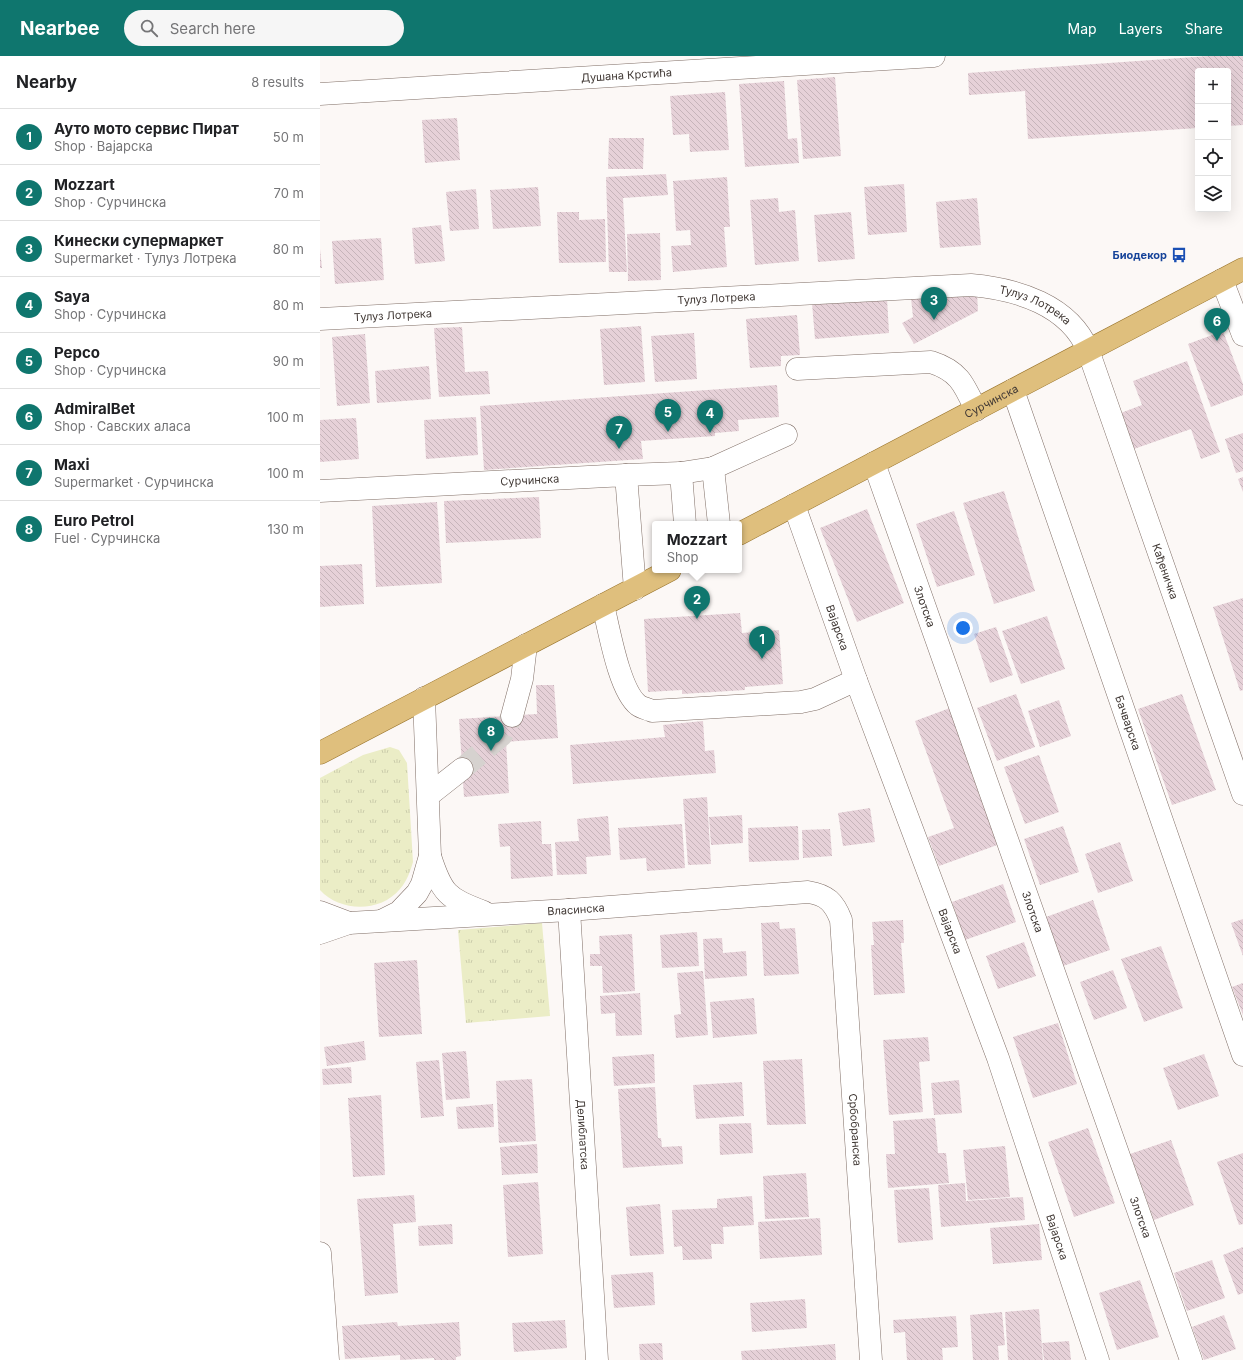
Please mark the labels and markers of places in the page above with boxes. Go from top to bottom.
bus stop icon: Биодекор [1170,246,1188,264]
place label: Биодекор [1113,248,1167,262]
pin: 3 [921,287,947,320]
pin: 6 [1204,308,1230,341]
pin: 5 [655,399,681,432]
pin: 4 [697,400,723,433]
pin: 7 [606,416,632,449]
pin: 2 [684,586,710,619]
pin: 1 [749,626,775,659]
pin: 8 [478,718,504,751]

